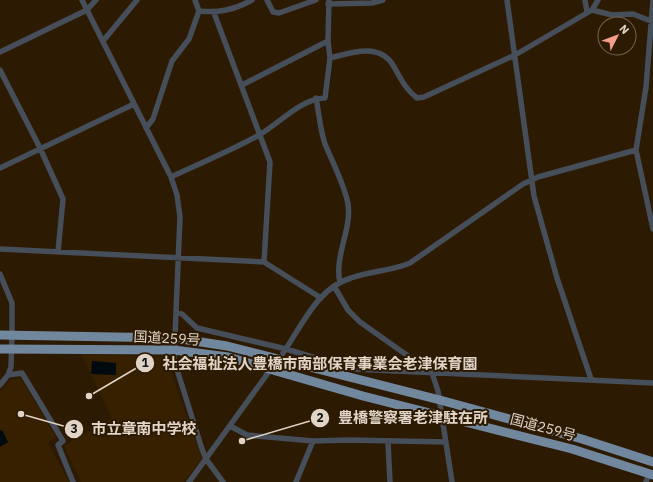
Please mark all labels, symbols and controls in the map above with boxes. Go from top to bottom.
north arrow [597,16,637,56]
text: N [617,22,632,37]
street label: 国道259号 [133,327,201,349]
callout: 社会福祉法人豊橋市南部保育事業会老津保育園 [135,350,486,377]
text: 社会福祉法人豊橋市南部保育事業会老津保育園 [162,354,478,373]
text: 1 [141,355,149,370]
callout: 豊橋警察署老津駐在所 [310,404,496,431]
text: 豊橋警察署老津駐在所 [338,408,488,427]
text: 2 [316,410,324,425]
street label: 国道259号 [508,410,578,444]
callout: 市立章南中学校 [64,415,205,442]
text: 市立章南中学校 [91,419,197,438]
text: 3 [70,421,78,436]

